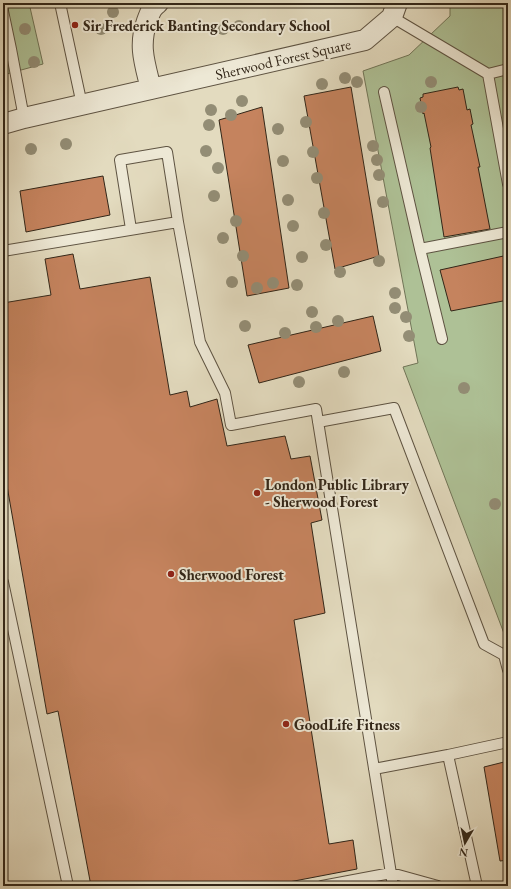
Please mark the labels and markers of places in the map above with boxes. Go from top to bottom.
place label: Sir Frederick Banting Secondary School [83,16,331,35]
marker: Sir Frederick Banting Secondary School [70,20,80,30]
place label: London Public Library - Sherwood Forest [265,475,410,511]
marker: London Public Library - Sherwood Forest [252,488,262,498]
place label: Sherwood Forest [179,565,284,584]
marker: Sherwood Forest [166,569,176,579]
place label: GoodLife Fitness [294,715,400,734]
marker: GoodLife Fitness [281,719,291,729]

